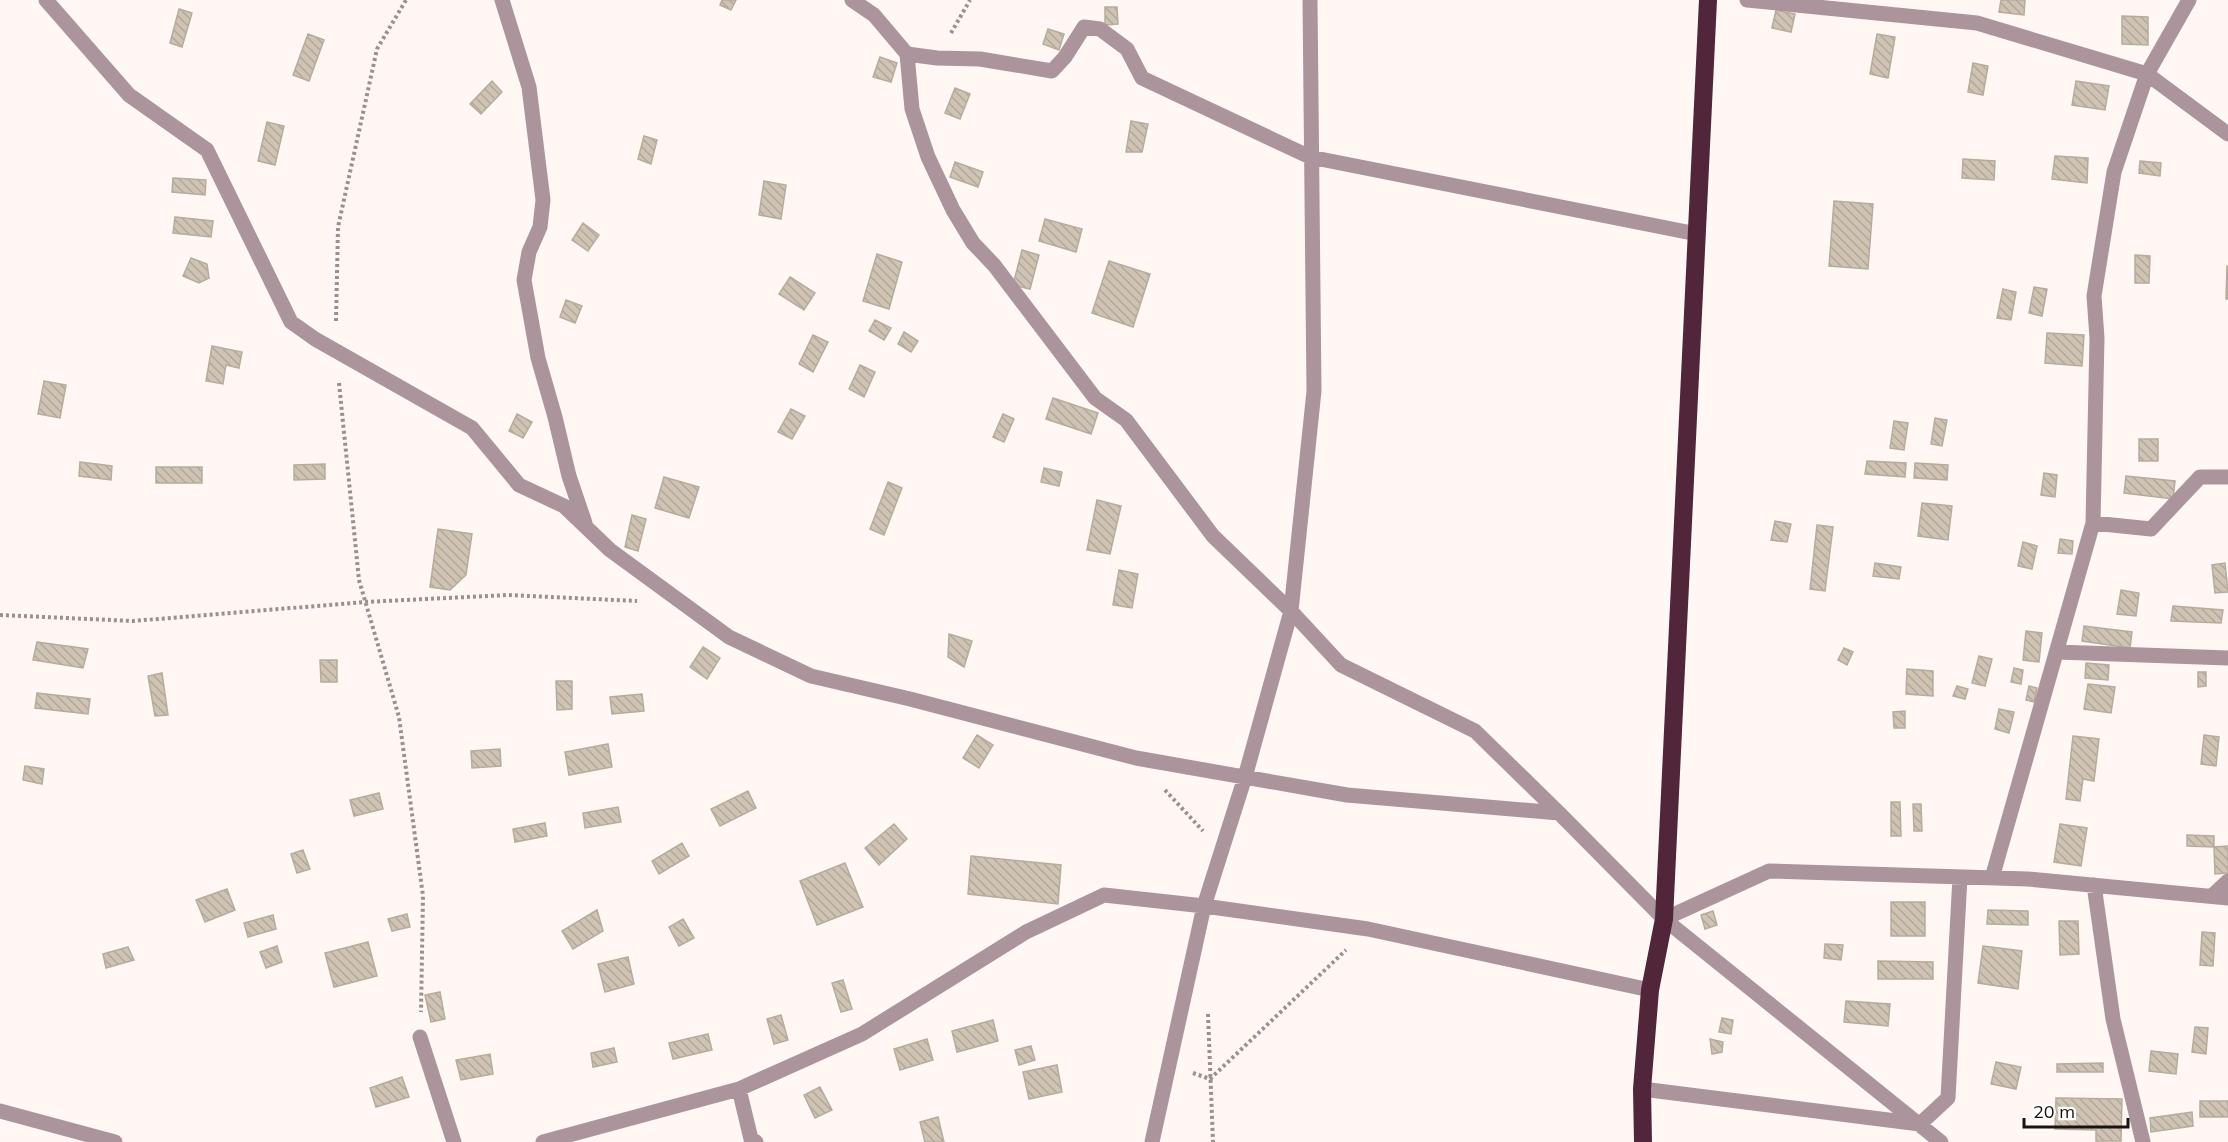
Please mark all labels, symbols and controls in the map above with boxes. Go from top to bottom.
scale bar [2024,1091,2128,1129]
text: 20 m [2033,1100,2075,1123]

